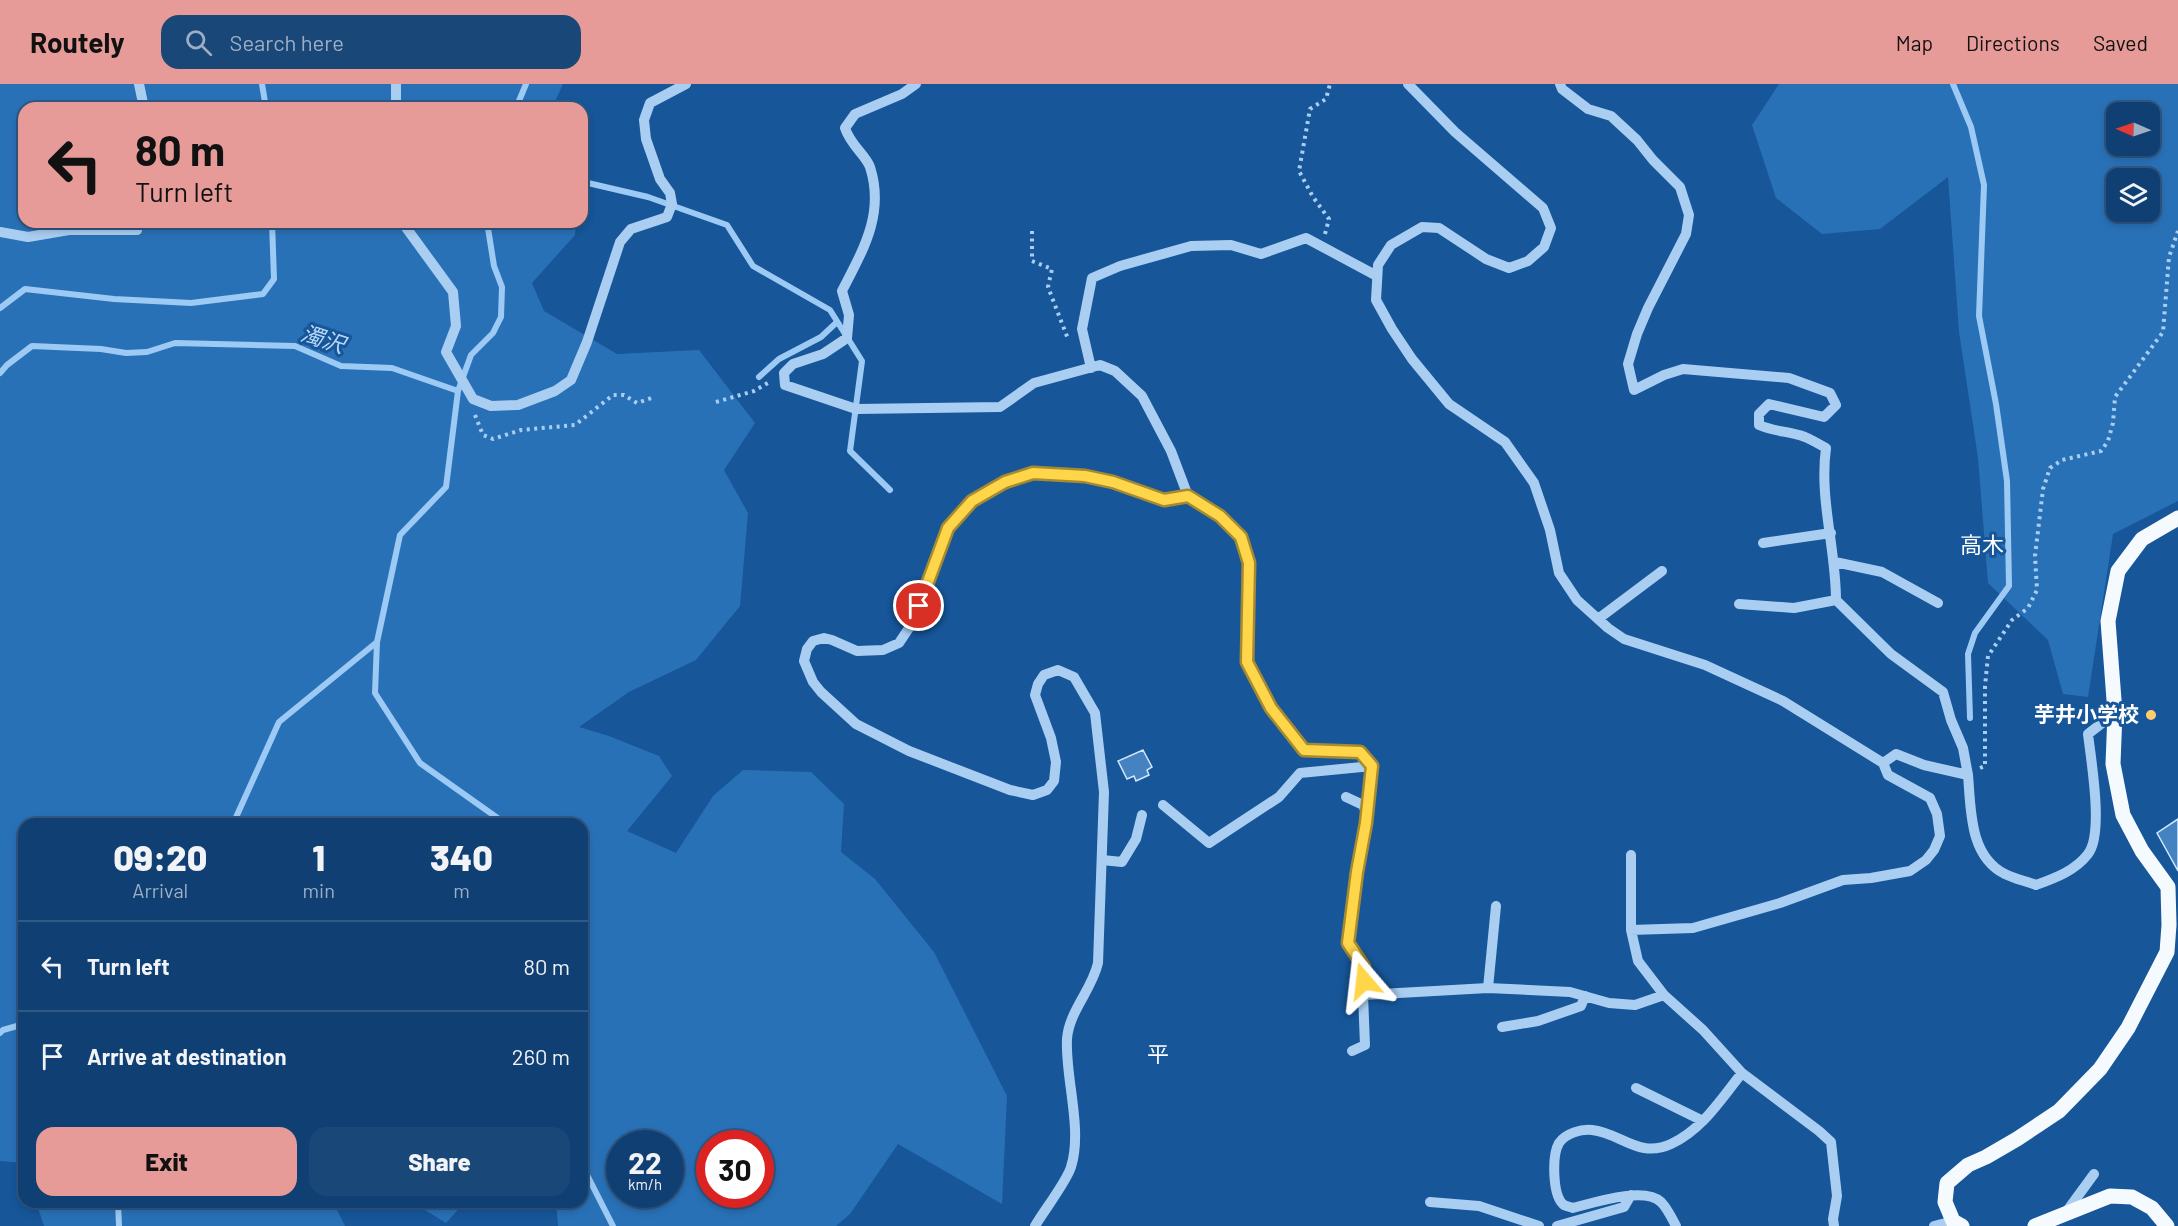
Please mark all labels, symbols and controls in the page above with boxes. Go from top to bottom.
search box [161,15,581,69]
text: Routely [30,25,125,59]
icon: search [182,26,215,59]
text: Search here [230,29,344,55]
text: Map [1896,30,1933,55]
text: Directions [1966,30,2060,55]
text: Saved [2093,30,2148,55]
north arrow [2106,102,2160,156]
map controls [2106,102,2160,222]
text: 80 m [135,124,225,174]
icon: left [36,126,114,204]
button: layers [2106,168,2160,222]
text: Turn left [135,175,233,207]
water label: 濁沢 [298,319,351,358]
district label: 高木 [1960,531,2004,557]
pin [893,580,944,631]
icon: arrive [902,589,935,622]
place label: 芋井小学校 [2034,701,2139,726]
marker: 芋井小学校 [2144,708,2158,722]
text: 09:20 [113,835,207,878]
text: 1 [312,835,325,878]
text: 340 [430,835,493,878]
text: Arrival [132,878,188,902]
text: min [303,878,335,902]
text: m [453,878,470,902]
position arrow [1332,949,1396,1013]
icon: left [36,950,69,983]
text: Turn left [87,953,170,979]
text: 80 m [524,953,570,979]
icon: arrive [36,1040,69,1073]
district label: 平 [1147,1040,1169,1066]
text: Arrive at destination [87,1043,286,1069]
text: 260 m [512,1043,570,1069]
button: Exit [36,1127,297,1196]
button: Share [309,1127,570,1196]
speed limit sign: 30 [696,1130,774,1208]
text: 22 [628,1144,662,1180]
text: km/h [628,1175,662,1193]

